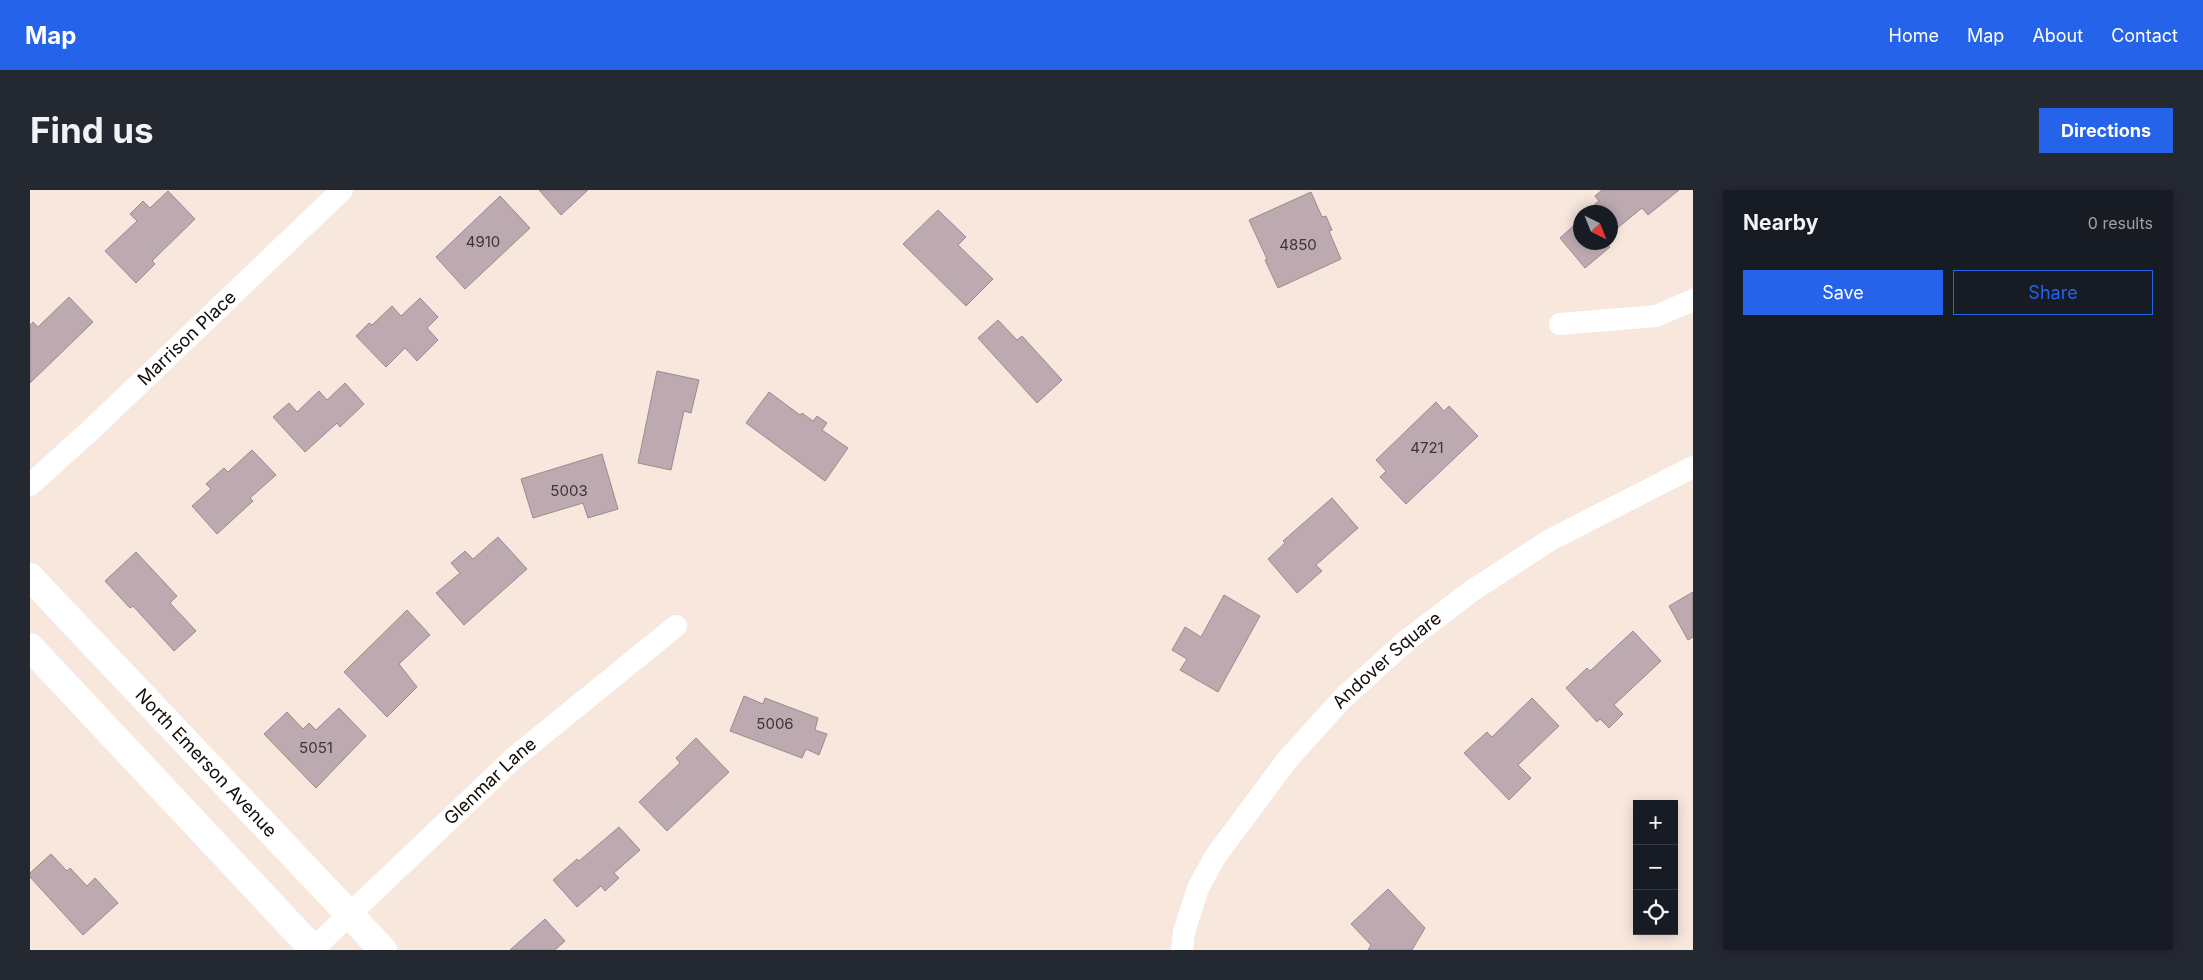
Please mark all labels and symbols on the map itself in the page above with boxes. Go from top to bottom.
north arrow [1573,205,1618,250]
house number: 4910 [466,232,500,251]
house number: 4850 [1279,235,1317,254]
street label: Marrison Place [133,286,240,389]
house number: 4721 [1410,438,1444,457]
house number: 5003 [550,481,588,500]
street label: Andover Square [1328,607,1445,712]
street label: North Emerson Avenue [131,684,281,841]
house number: 5006 [756,714,794,733]
street label: Glenmar Lane [439,733,540,829]
house number: 5051 [299,738,333,757]

